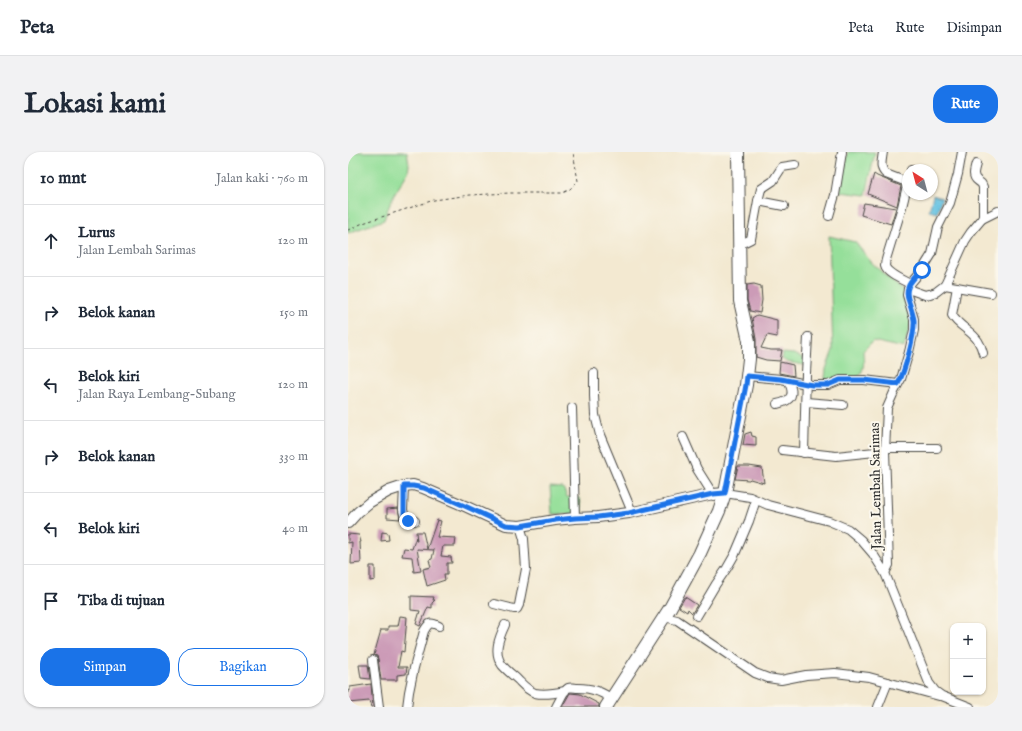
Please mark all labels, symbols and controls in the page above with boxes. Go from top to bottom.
text: Peta [20,16,54,40]
text: Peta [848,19,873,37]
text: Rute [895,19,924,37]
text: Disimpan [946,19,1002,37]
button: Rute [933,85,998,123]
text: Lokasi kami [24,87,166,122]
north arrow [902,164,938,200]
text: 10 mnt [40,168,86,189]
text: Jalan kaki · 760 m [216,170,308,187]
text: Lurus [78,223,115,242]
icon: ahead [40,230,62,252]
text: 120 m [278,232,308,249]
text: Jalan Lembah Sarimas [78,242,196,259]
route start [913,261,931,279]
icon: right [40,302,62,324]
text: Belok kanan [78,303,155,322]
text: 150 m [279,304,308,321]
text: Belok kiri [78,367,140,386]
icon: left [40,374,62,396]
text: 120 m [278,376,308,393]
text: Jalan Raya Lembang-Subang [78,386,235,403]
street label: Jalan Lembah Sarimas [866,422,886,552]
icon: right [40,446,62,468]
text: Belok kanan [78,447,155,466]
text: 330 m [279,448,308,465]
route end [399,512,417,530]
icon: left [40,518,62,540]
text: Belok kiri [78,519,140,538]
text: 40 m [282,520,308,537]
icon: arrive [40,590,62,612]
text: Tiba di tujuan [78,591,165,610]
map controls [950,623,986,695]
button: + [950,623,986,659]
button: Simpan [40,648,170,686]
button: Bagikan [178,648,308,686]
button: − [950,659,986,695]

